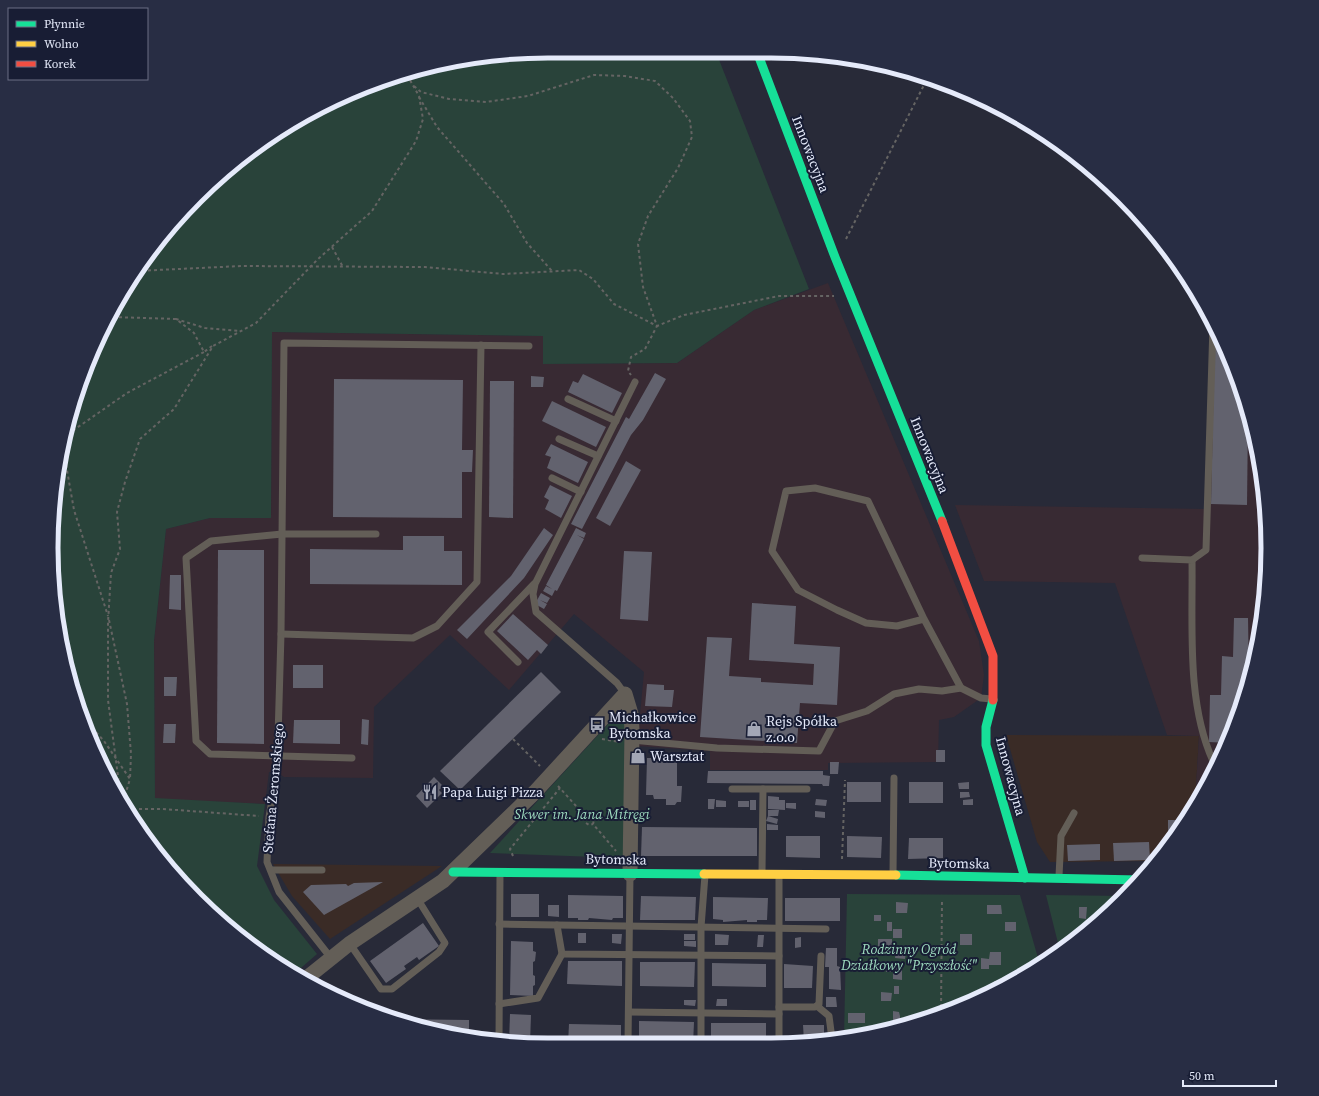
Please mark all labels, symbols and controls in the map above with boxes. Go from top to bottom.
legend [8,8,148,80]
text: Płynnie [44,16,85,32]
text: Wolno [44,36,79,52]
text: Korek [44,56,76,72]
street label: Innowacyjna [787,113,835,196]
street label: Innowacyjna [906,414,955,497]
place label: Michałkowice Bytomska [609,707,696,743]
place label: Rejs Spółka z.o.o [766,711,838,747]
bus stop icon: Michałkowice Bytomska [588,716,606,734]
shop icon: Rejs Spółka z.o.o [745,720,763,738]
street label: Stefana Żeromskiego [257,722,289,854]
street label: Innowacyjna [991,734,1031,819]
place label: Warsztat [650,746,704,766]
shop icon: Warsztat [629,747,647,765]
place label: Papa Luigi Pizza [442,782,544,802]
restaurant icon: Papa Luigi Pizza [421,783,439,801]
park label: Skwer im. Jana Mitręgi [514,804,650,824]
street label: Bytomska [585,848,648,870]
street label: Bytomska [928,852,991,874]
park label: Rodzinny Ogród Działkowy "Przyszłość" [840,939,977,975]
scale bar [1183,1062,1276,1088]
text: 50 m [1189,1068,1215,1084]

